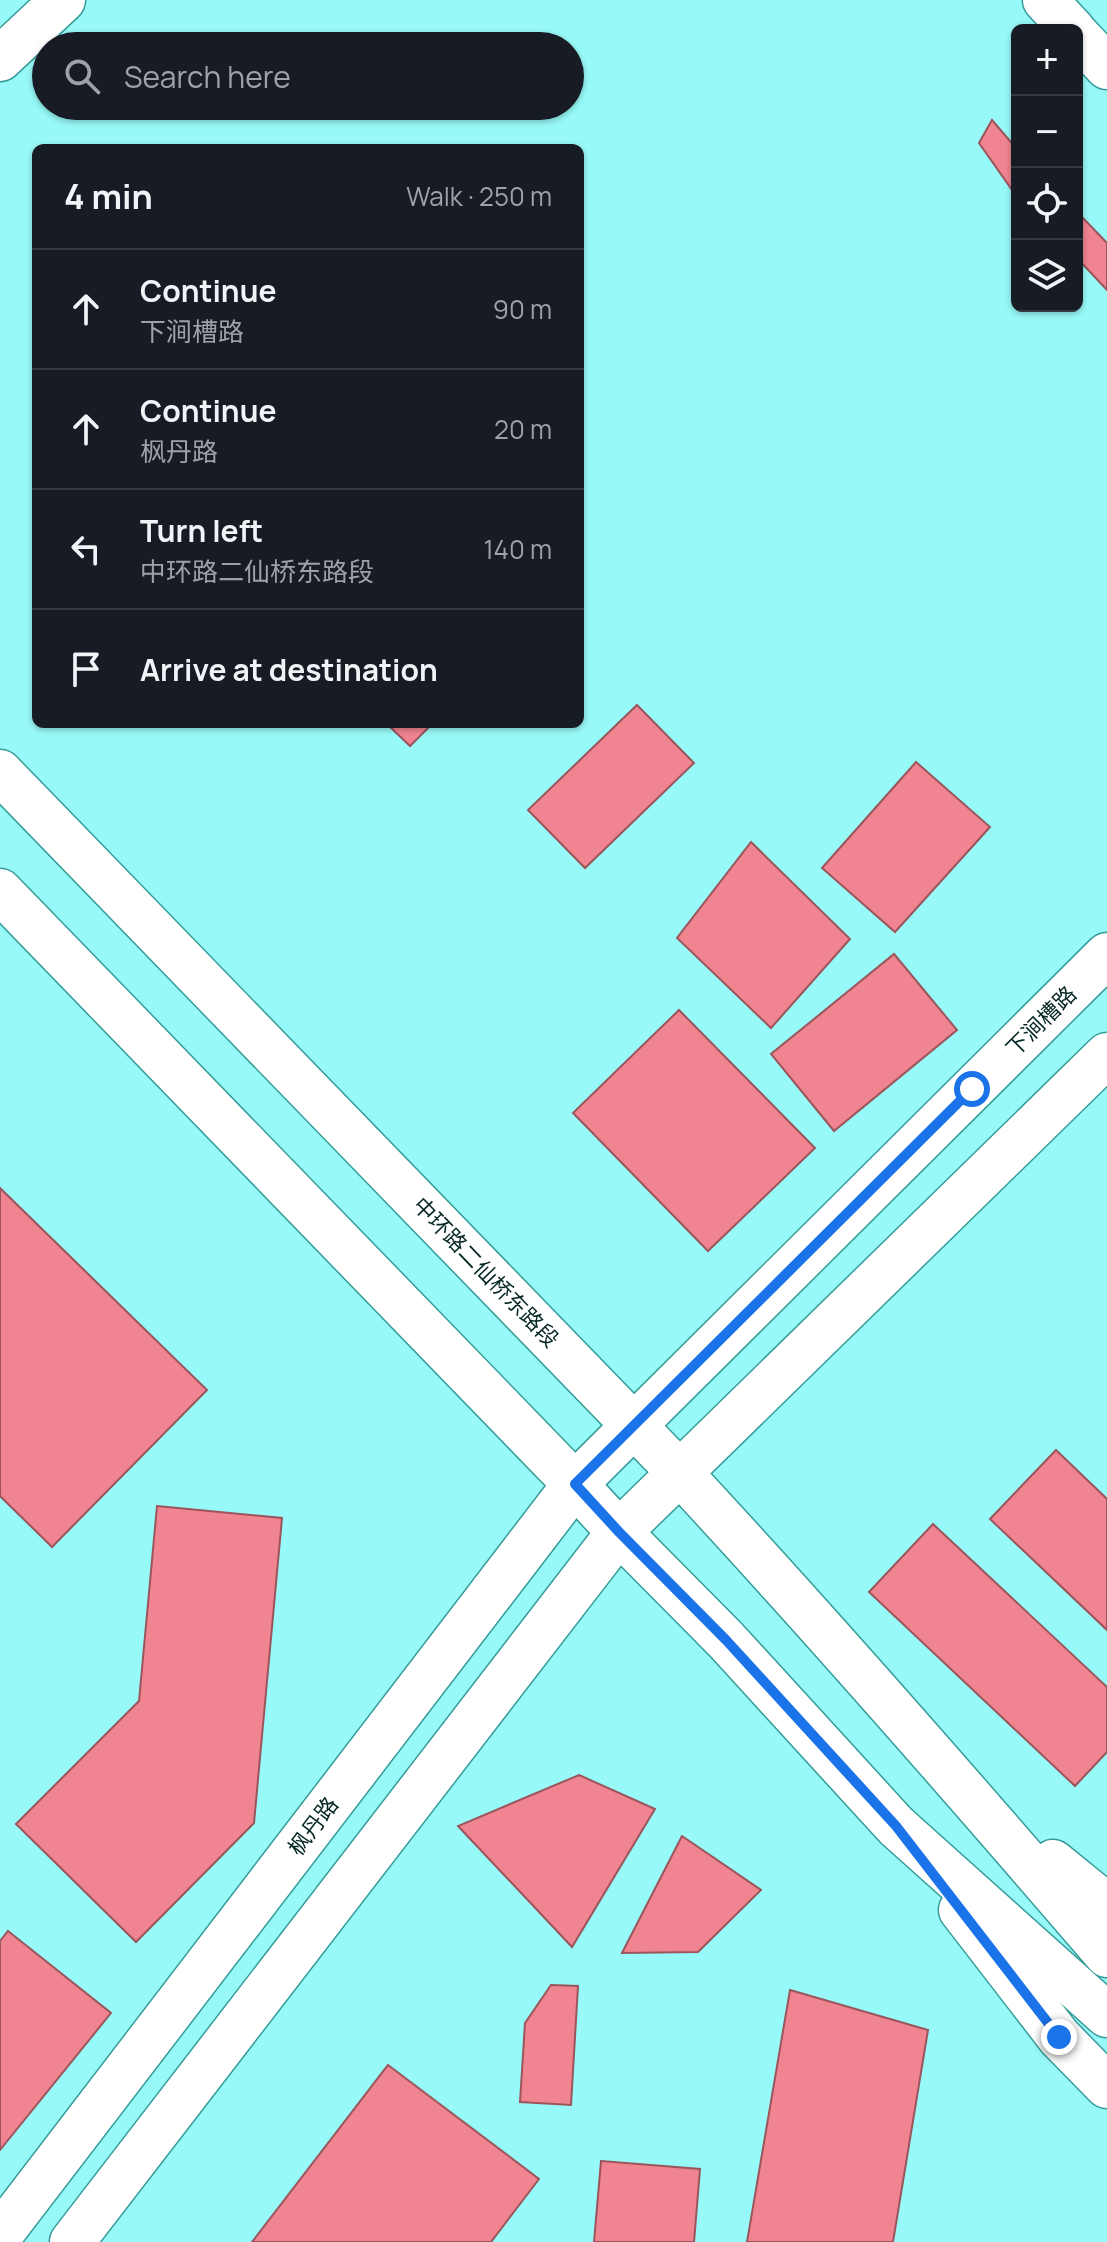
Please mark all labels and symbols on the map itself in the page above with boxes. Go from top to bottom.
street label: 下涧槽路 [999,979,1083,1063]
route start [954,1071,990,1107]
street label: 中环路二仙桥东路段 [406,1190,566,1354]
street label: 枫丹路 [281,1791,345,1861]
route end [1041,2019,1077,2055]

